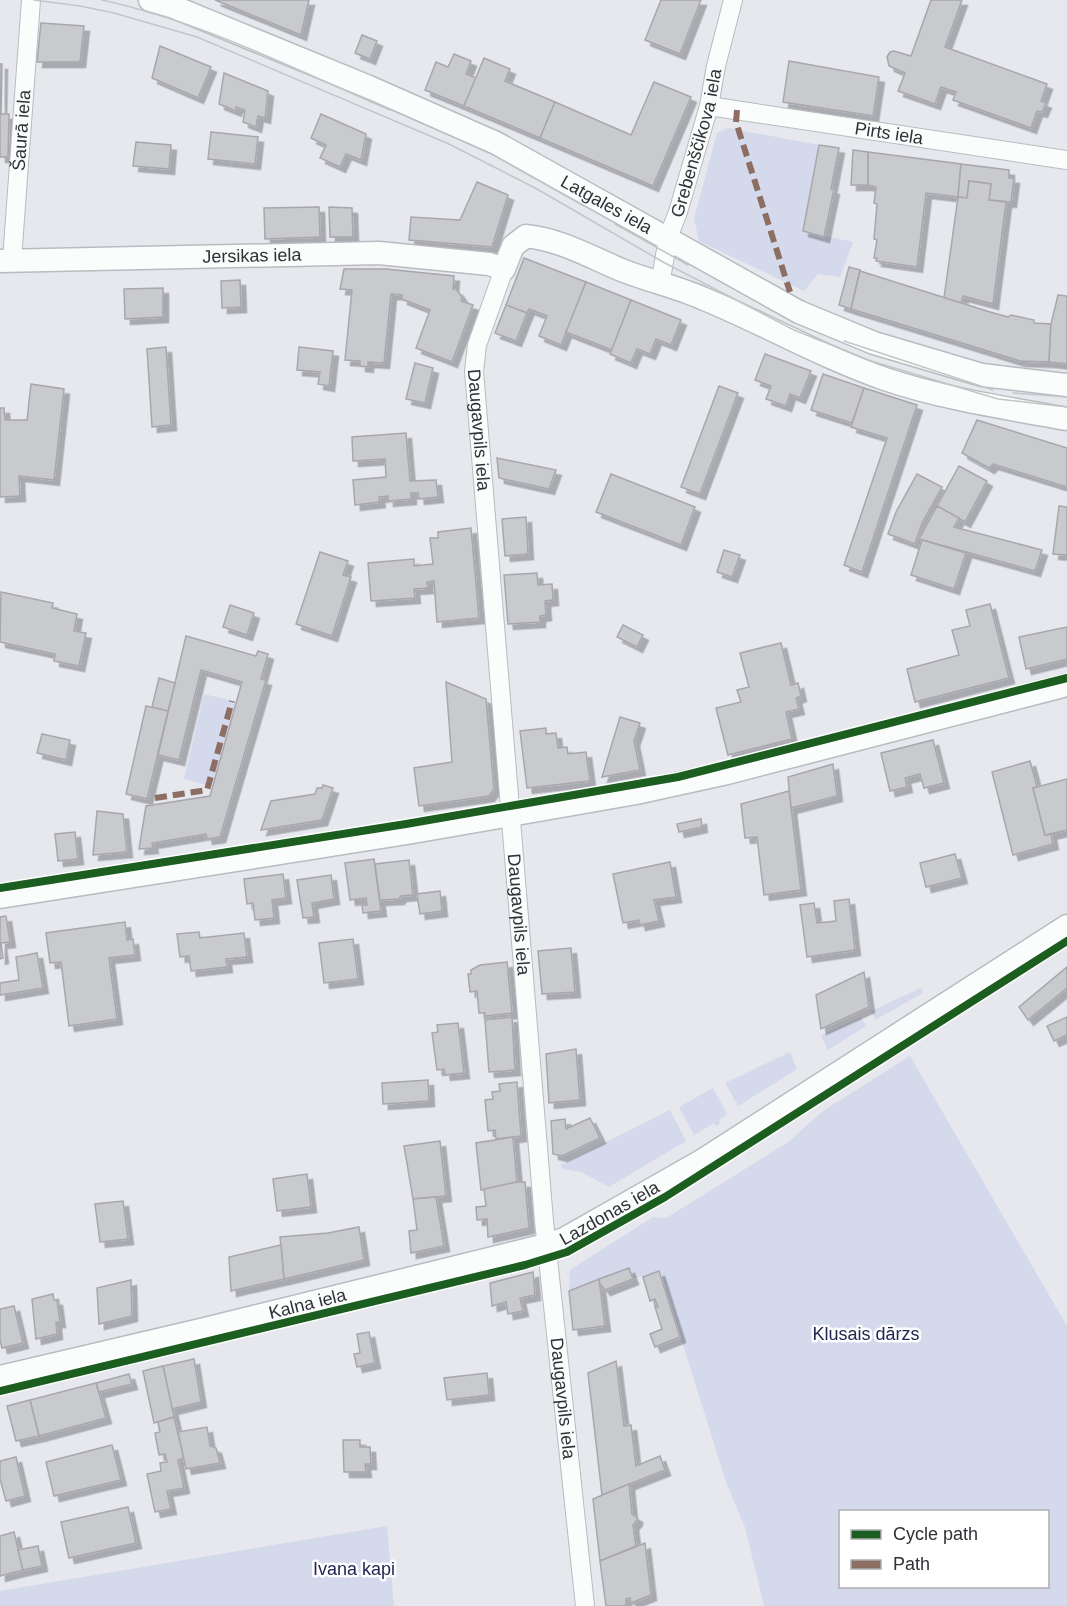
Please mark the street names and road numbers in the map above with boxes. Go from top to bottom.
street label: Grebenščikova iela [667,66,726,220]
street label: Šaurā iela [8,88,34,172]
street label: Pirts iela [853,118,926,148]
street label: Latgales iela [557,171,656,238]
street label: Jersikas iela [202,245,303,267]
street label: Daugavpils iela [464,368,494,493]
street label: Daugavpils iela [504,853,534,977]
street label: Lazdonas iela [556,1177,664,1249]
street label: Kalna iela [267,1284,349,1323]
street label: Daugavpils iela [546,1337,579,1461]

